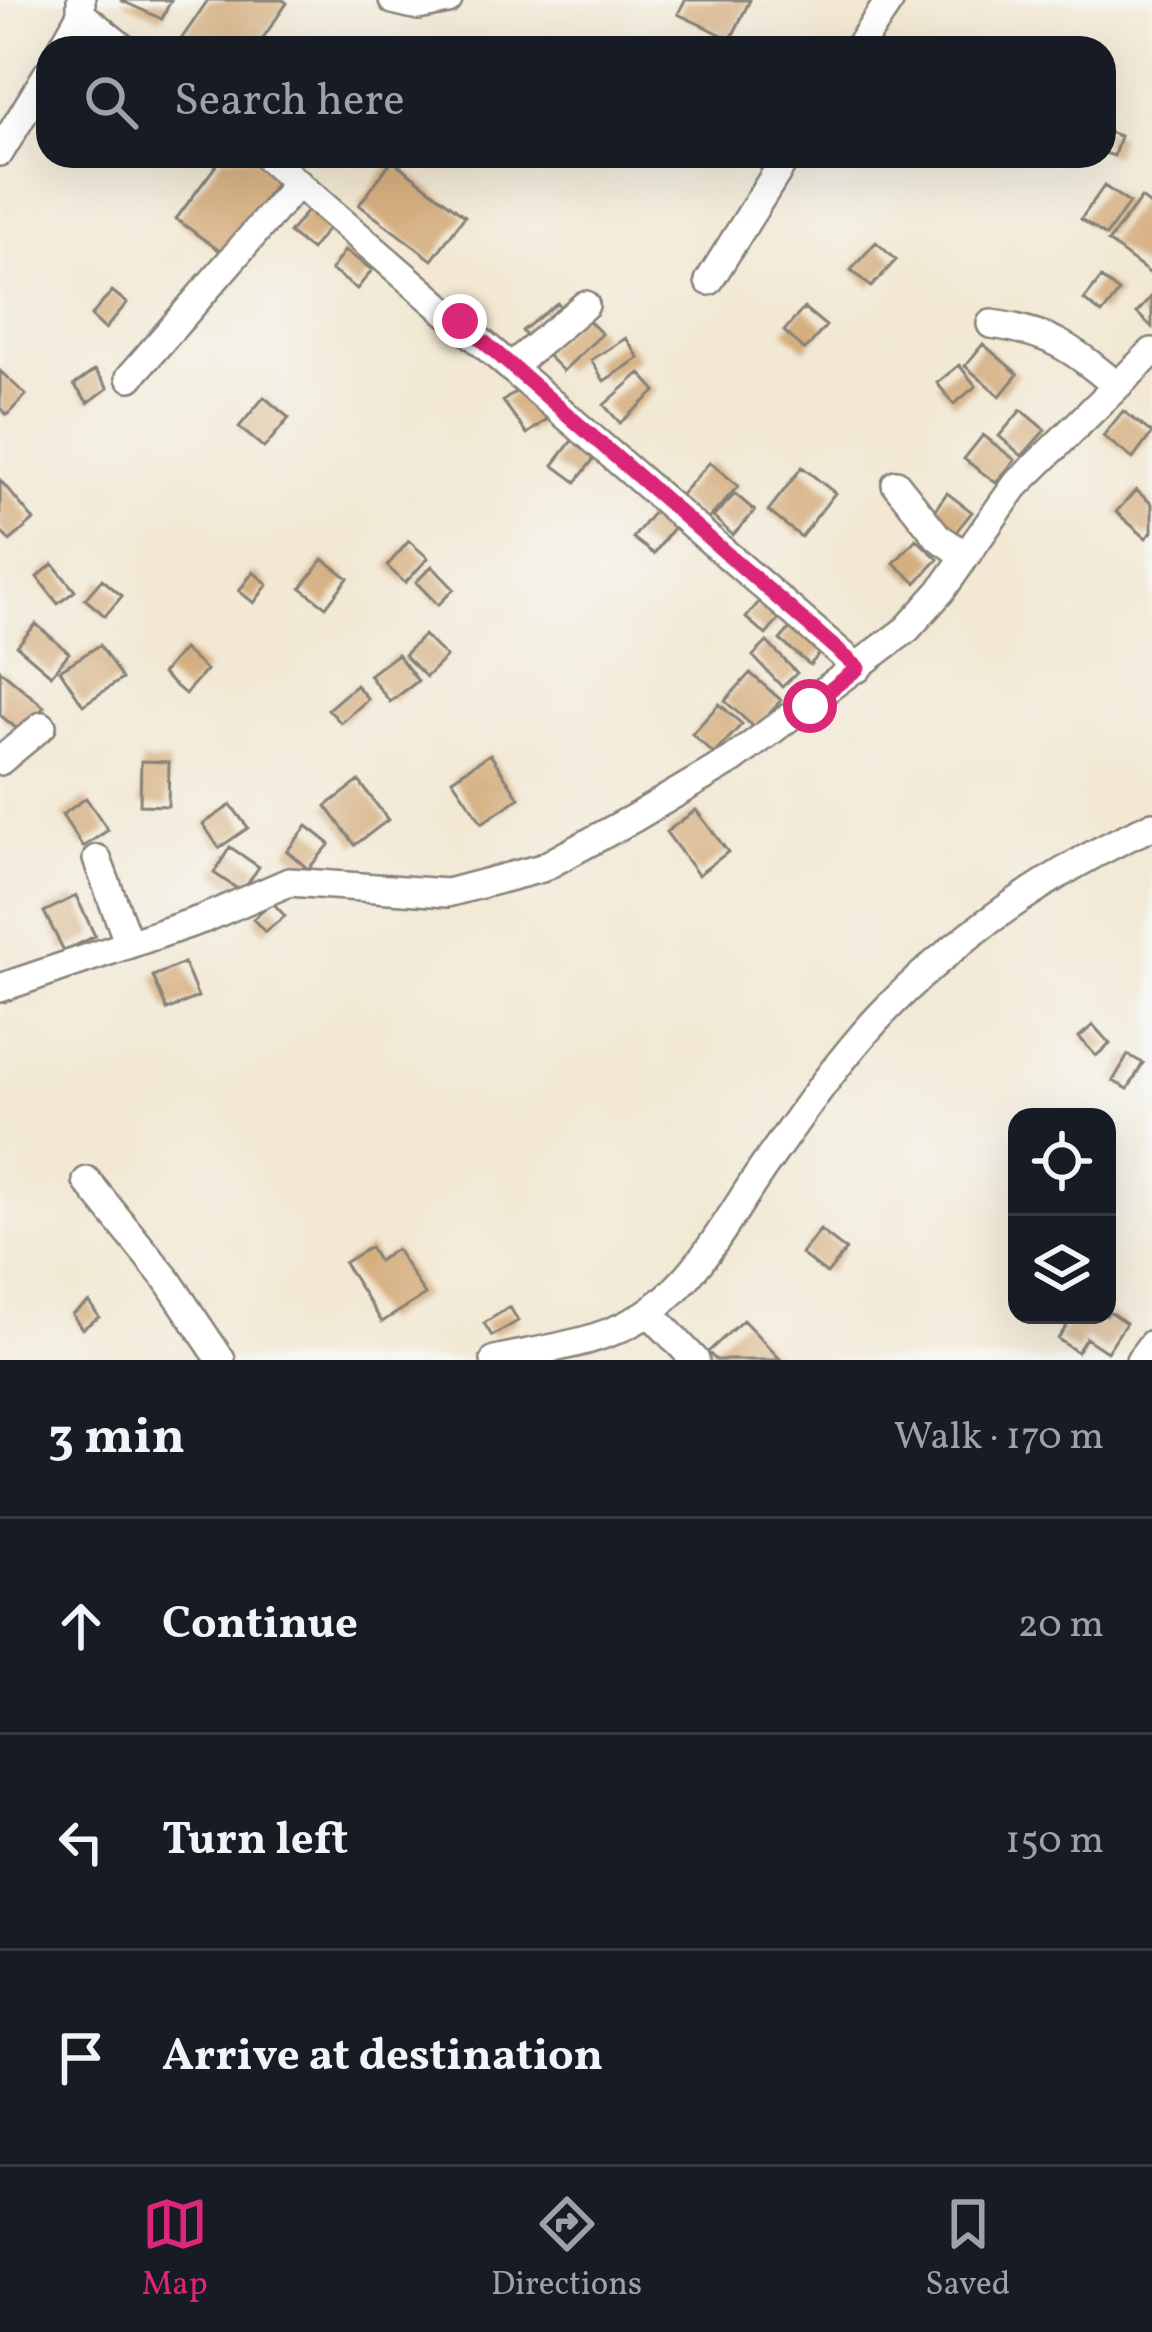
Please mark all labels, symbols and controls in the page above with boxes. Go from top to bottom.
search box [36,36,1116,168]
icon: search [78,69,144,135]
text: Search here [174,71,405,134]
route end [433,294,487,348]
route start [783,679,837,733]
map controls [1008,1108,1116,1324]
button: locate [1008,1108,1116,1216]
button: layers [1008,1216,1116,1324]
text: 3 min [48,1403,185,1474]
text: Walk · 170 m [894,1411,1104,1465]
icon: ahead [48,1593,114,1659]
text: Continue [162,1594,358,1657]
text: 20 m [1018,1599,1104,1653]
icon: left [48,1809,114,1875]
text: Turn left [162,1810,348,1873]
text: 150 m [1005,1815,1104,1869]
icon: arrive [48,2025,114,2091]
text: Arrive at destination [162,2026,603,2089]
tab: Map [142,2191,208,2309]
tab: Directions [491,2191,642,2309]
tab: Saved [925,2191,1010,2309]

